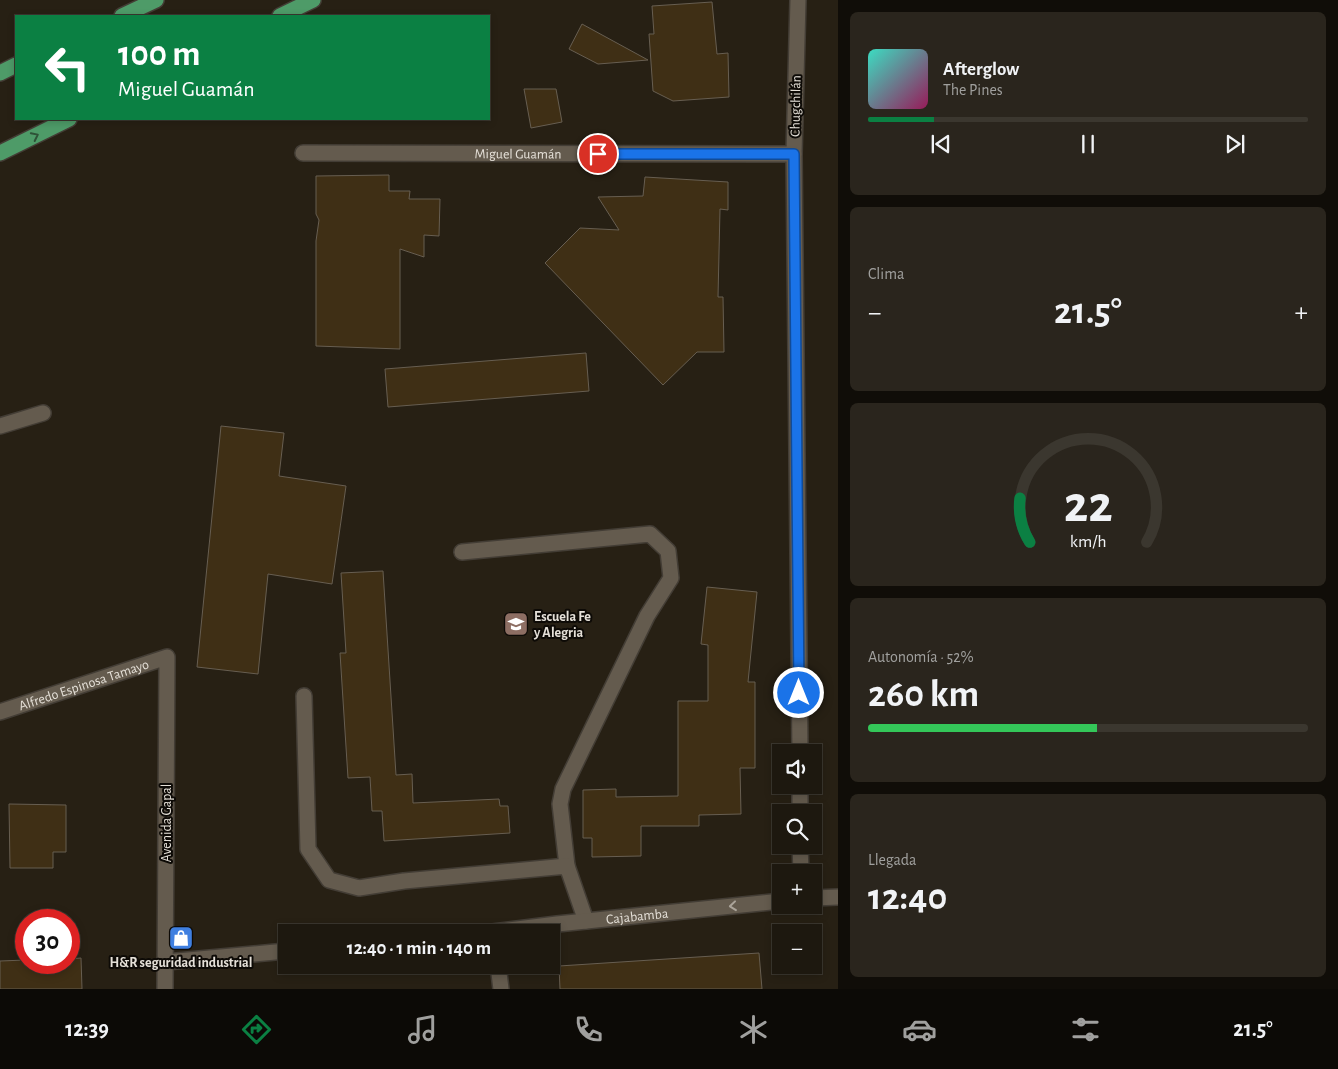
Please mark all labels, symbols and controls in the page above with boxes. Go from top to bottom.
icon: left [35,35,100,100]
text: 100 m [118,37,201,72]
text: Afterglow [943,60,1019,79]
street label: Chugchilán [788,75,804,137]
text: Miguel Guamán [118,78,255,100]
text: The Pines [943,82,1003,98]
icon: previous [927,130,955,158]
icon: pause [1074,130,1102,158]
icon: next [1221,130,1249,158]
one-way arrow [30,132,39,142]
pin [577,133,619,175]
icon: arrive [584,140,612,168]
street label: Miguel Guamán [474,147,562,162]
text: Clima [868,266,904,282]
text: 21.5° [1054,293,1122,331]
text: − [868,299,881,327]
text: + [1295,299,1308,327]
text: 22 [1064,479,1112,531]
text: km/h [1070,533,1106,551]
place label: Escuela Fe y Alegria [533,610,591,640]
school or university icon: Escuela Fe y Alegria [503,611,529,637]
text: Autonomía · 52% [868,649,974,665]
street label: Alfredo Espinosa Tamayo [17,657,151,713]
position arrow [772,666,824,718]
text: 260 km [868,676,979,714]
map controls [772,744,822,974]
button: sound [772,744,822,794]
street label: Avenida Gapal [160,784,174,862]
button: search [772,804,822,854]
text: Llegada [868,852,916,868]
button: + [772,864,822,914]
text: 12:40 [868,879,947,917]
one-way arrow [728,900,736,911]
street label: Cajabamba [605,907,669,927]
speed limit sign: 30 [15,909,80,974]
button: − [772,924,822,974]
shop icon: H&R seguridad industrial [168,925,194,951]
text: 12:40 · 1 min · 140 m [347,939,491,958]
place label: H&R seguridad industrial [109,956,253,970]
icon: directions [239,1012,274,1047]
icon: music [405,1012,440,1047]
icon: phone [571,1012,606,1047]
icon: climate [736,1012,771,1047]
icon: car [902,1012,937,1047]
icon: filters [1068,1012,1103,1047]
text: 12:39 [65,1018,109,1040]
text: 21.5° [1233,1018,1273,1040]

